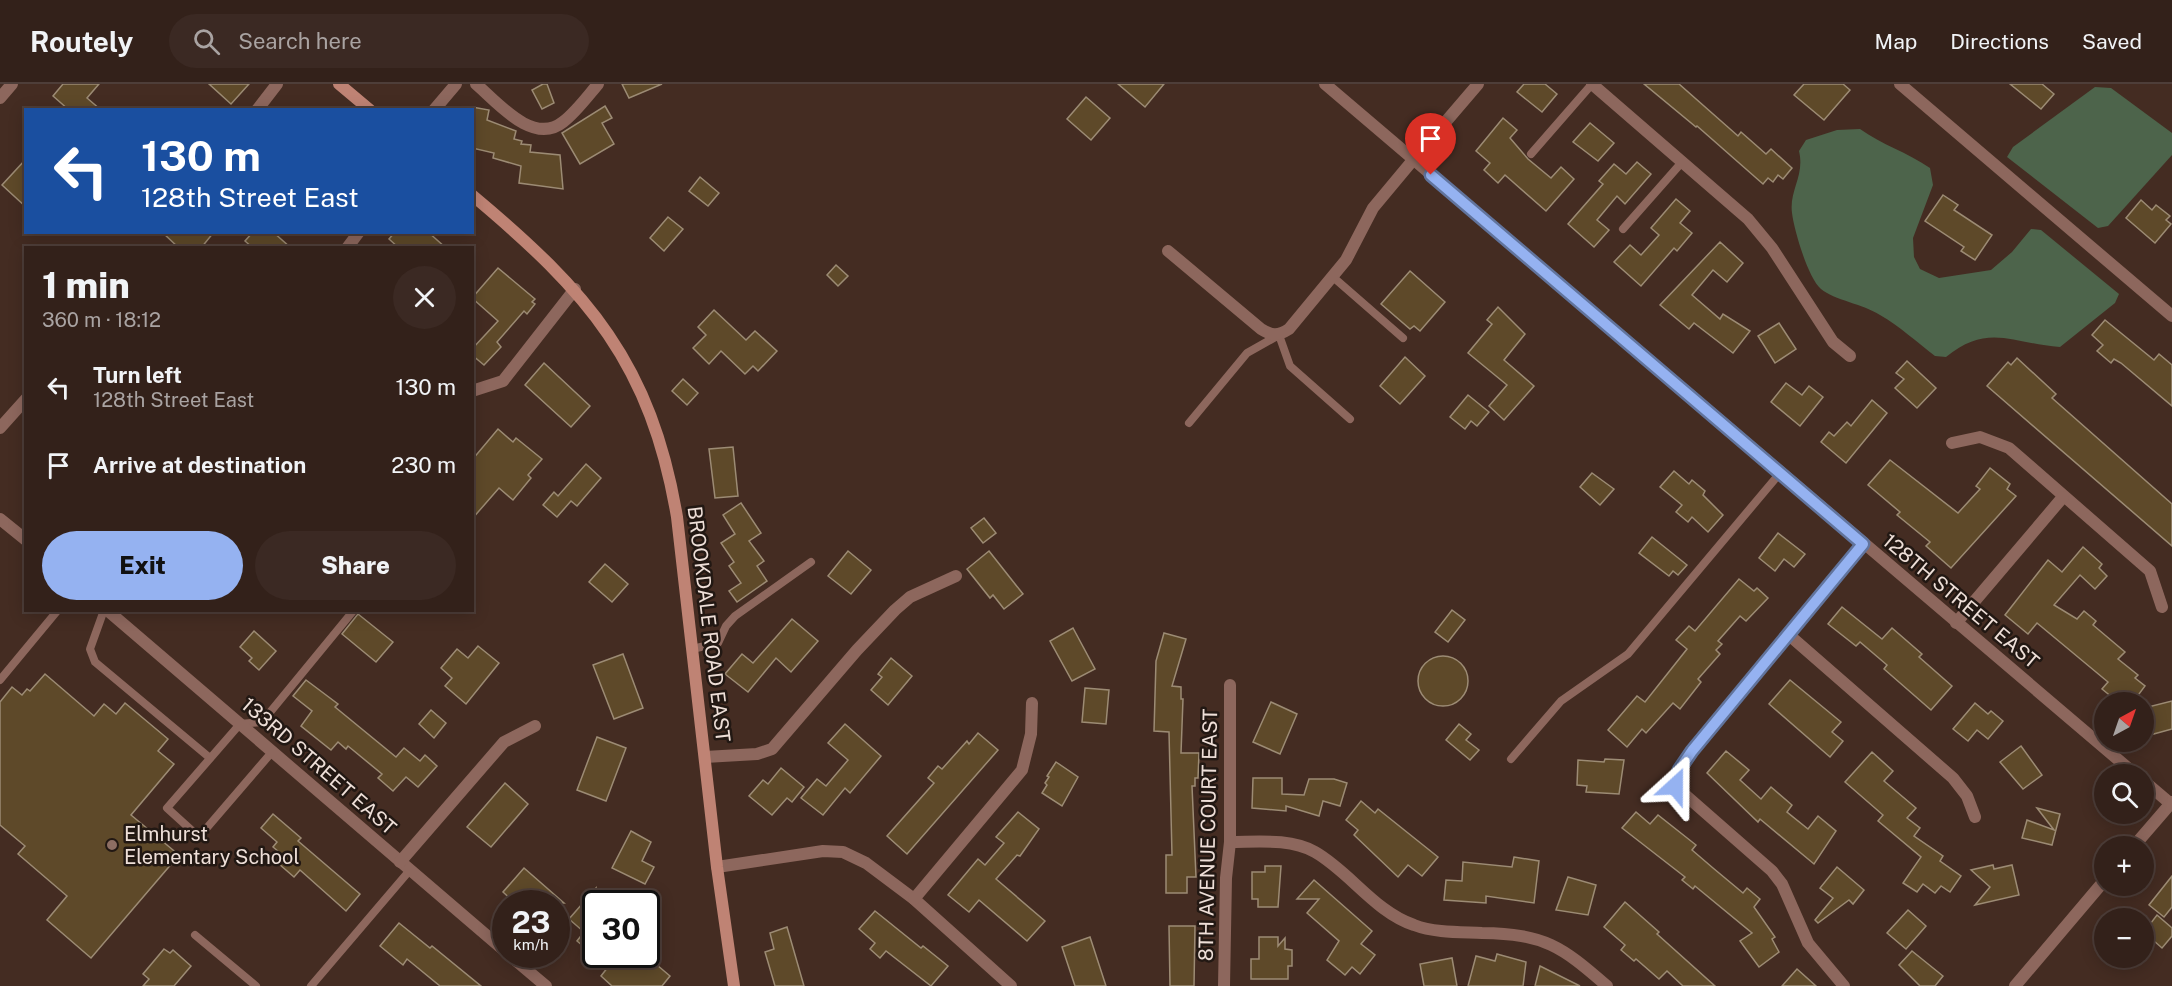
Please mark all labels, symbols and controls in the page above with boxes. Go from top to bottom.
search box [169,14,589,68]
text: Routely [30,25,133,58]
icon: search [190,25,223,58]
text: Search here [238,28,362,54]
text: Map [1875,29,1917,54]
text: Directions [1950,29,2049,54]
text: Saved [2082,29,2142,54]
pin [1405,113,1456,175]
icon: arrive [1414,122,1447,155]
text: 130 m [141,131,261,180]
icon: left [42,132,120,210]
text: 128th Street East [141,181,359,213]
text: 1 min [42,264,130,306]
button: close [393,266,456,329]
text: 360 m · 18:12 [42,308,161,332]
text: Turn left [93,362,182,388]
icon: left [42,371,75,404]
text: 130 m [395,374,456,400]
text: 128th Street East [93,388,254,412]
icon: arrive [42,449,75,482]
text: Arrive at destination [93,452,306,478]
text: 230 m [391,452,456,478]
street label: BROOKDALE ROAD EAST [683,505,735,743]
street label: 128TH STREET EAST [1878,529,2044,673]
button: Exit [42,531,243,600]
button: Share [255,531,456,600]
street label: 133RD STREET EAST [237,692,401,840]
north arrow [2094,692,2154,752]
map controls [2094,692,2154,968]
street label: 8TH AVENUE COURT EAST [1194,708,1222,961]
position arrow [1643,754,1707,818]
button: search [2094,764,2154,824]
place label: Elmhurst Elementary School [124,822,299,869]
button: + [2094,836,2154,896]
marker: Elmhurst Elementary School [105,838,119,852]
speed limit sign: 30 [582,890,660,968]
text: 23 [511,904,551,940]
button: − [2094,908,2154,968]
text: km/h [513,936,549,953]

